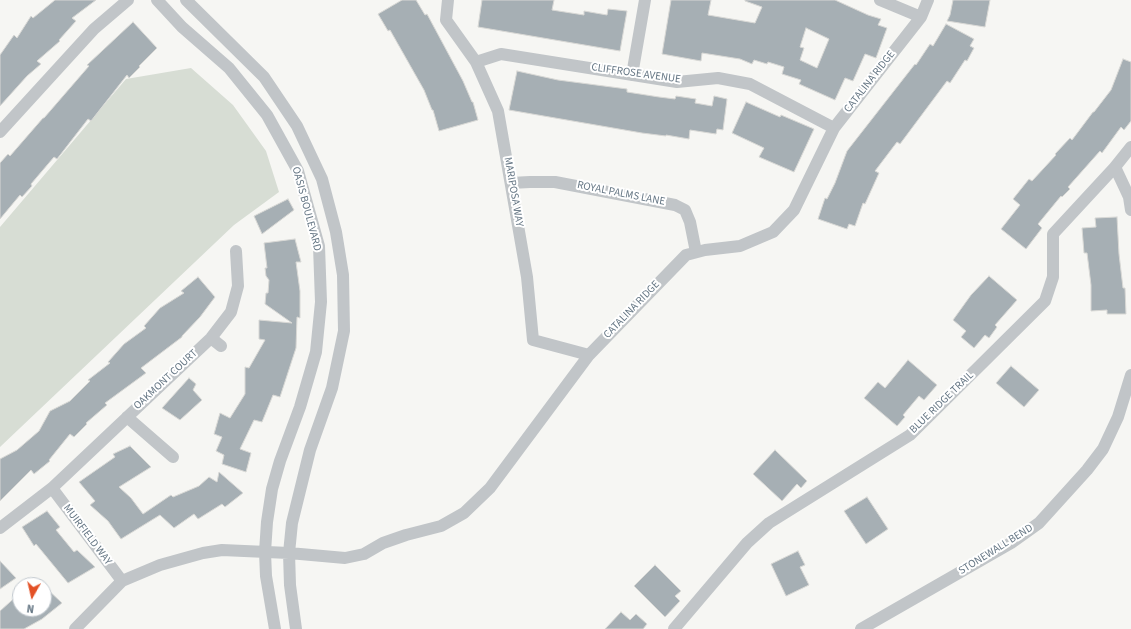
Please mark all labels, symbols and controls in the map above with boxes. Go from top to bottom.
street label: CATALINA RIDGE [842,48,898,116]
street label: CLIFFROSE AVENUE [590,61,682,87]
street label: MARIPOSA WAY [500,156,526,228]
street label: OASIS BOULEVARD [288,166,324,252]
street label: ROYAL PALMS LANE [576,179,666,209]
street label: CATALINA RIDGE [601,278,663,342]
street label: OAKMONT COURT [131,347,201,413]
street label: BLUE RIDGE TRAIL [907,369,977,437]
street label: MUIRFIELD WAY [60,502,114,568]
street label: STONEWALL BEND [956,522,1036,578]
north arrow [12,577,52,617]
text: N [26,600,35,616]

